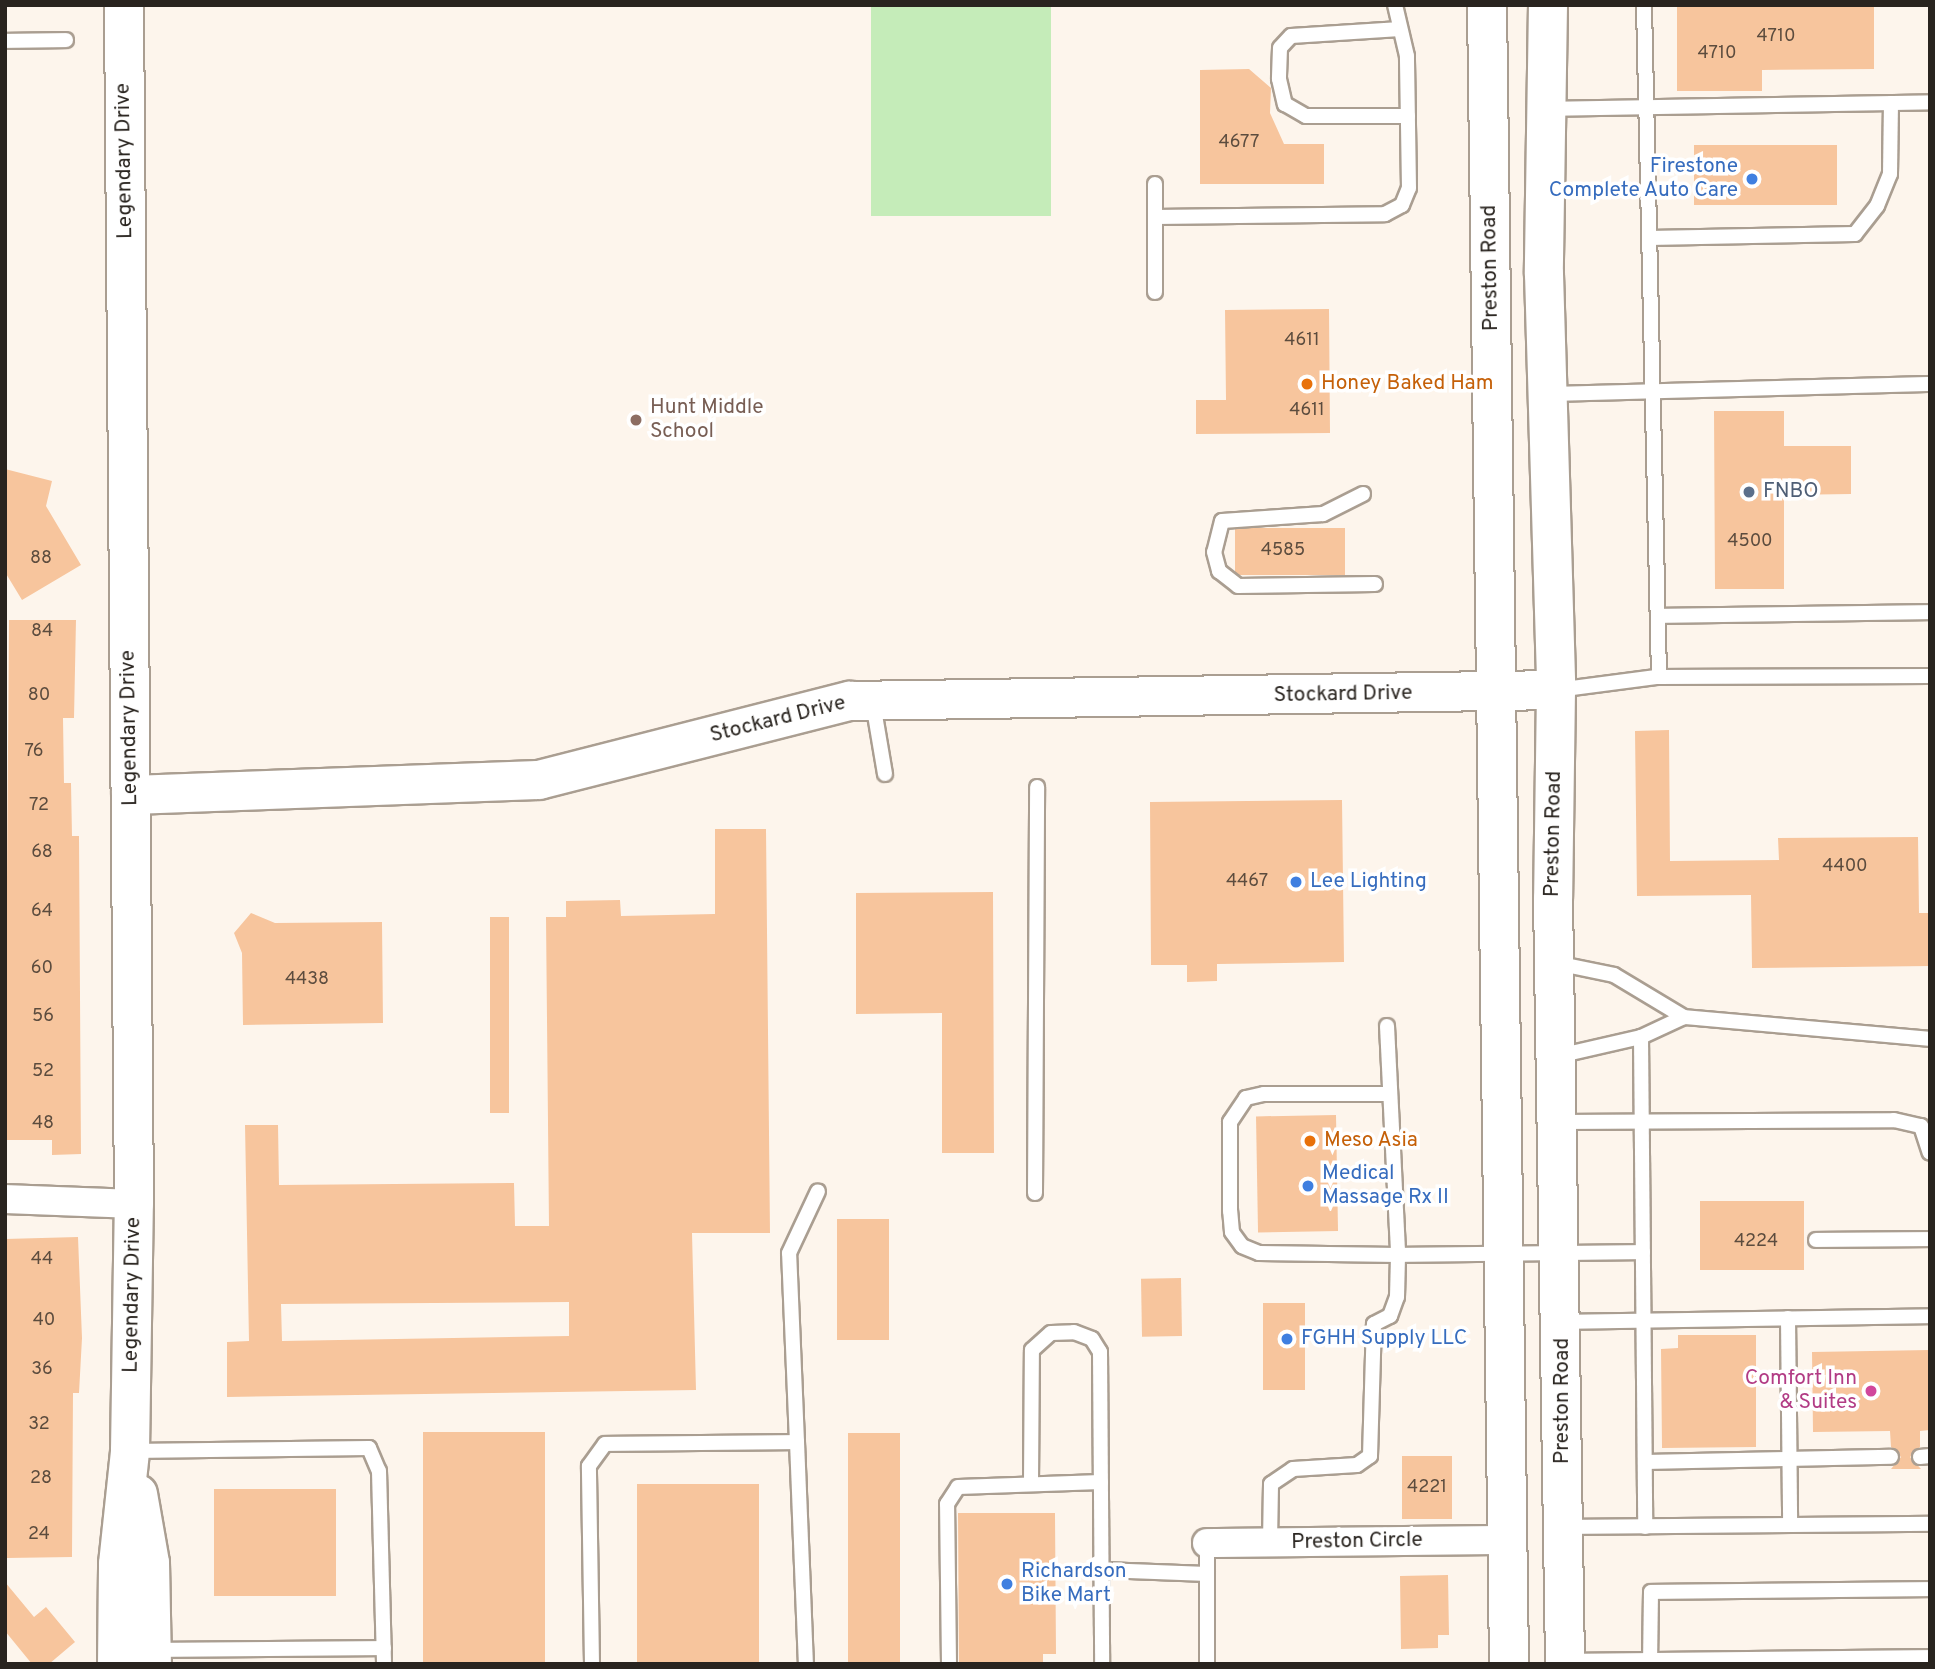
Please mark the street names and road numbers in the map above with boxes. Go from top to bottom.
street label: Legendary Drive [111,83,139,239]
street label: Preston Road [1477,205,1505,331]
street label: Legendary Drive [116,650,144,806]
street label: Stockard Drive [1273,681,1413,709]
street label: Stockard Drive [708,691,848,749]
street label: Preston Road [1540,771,1568,897]
street label: Legendary Drive [119,1217,147,1373]
street label: Preston Road [1550,1338,1576,1464]
street label: Preston Circle [1291,1528,1423,1556]

